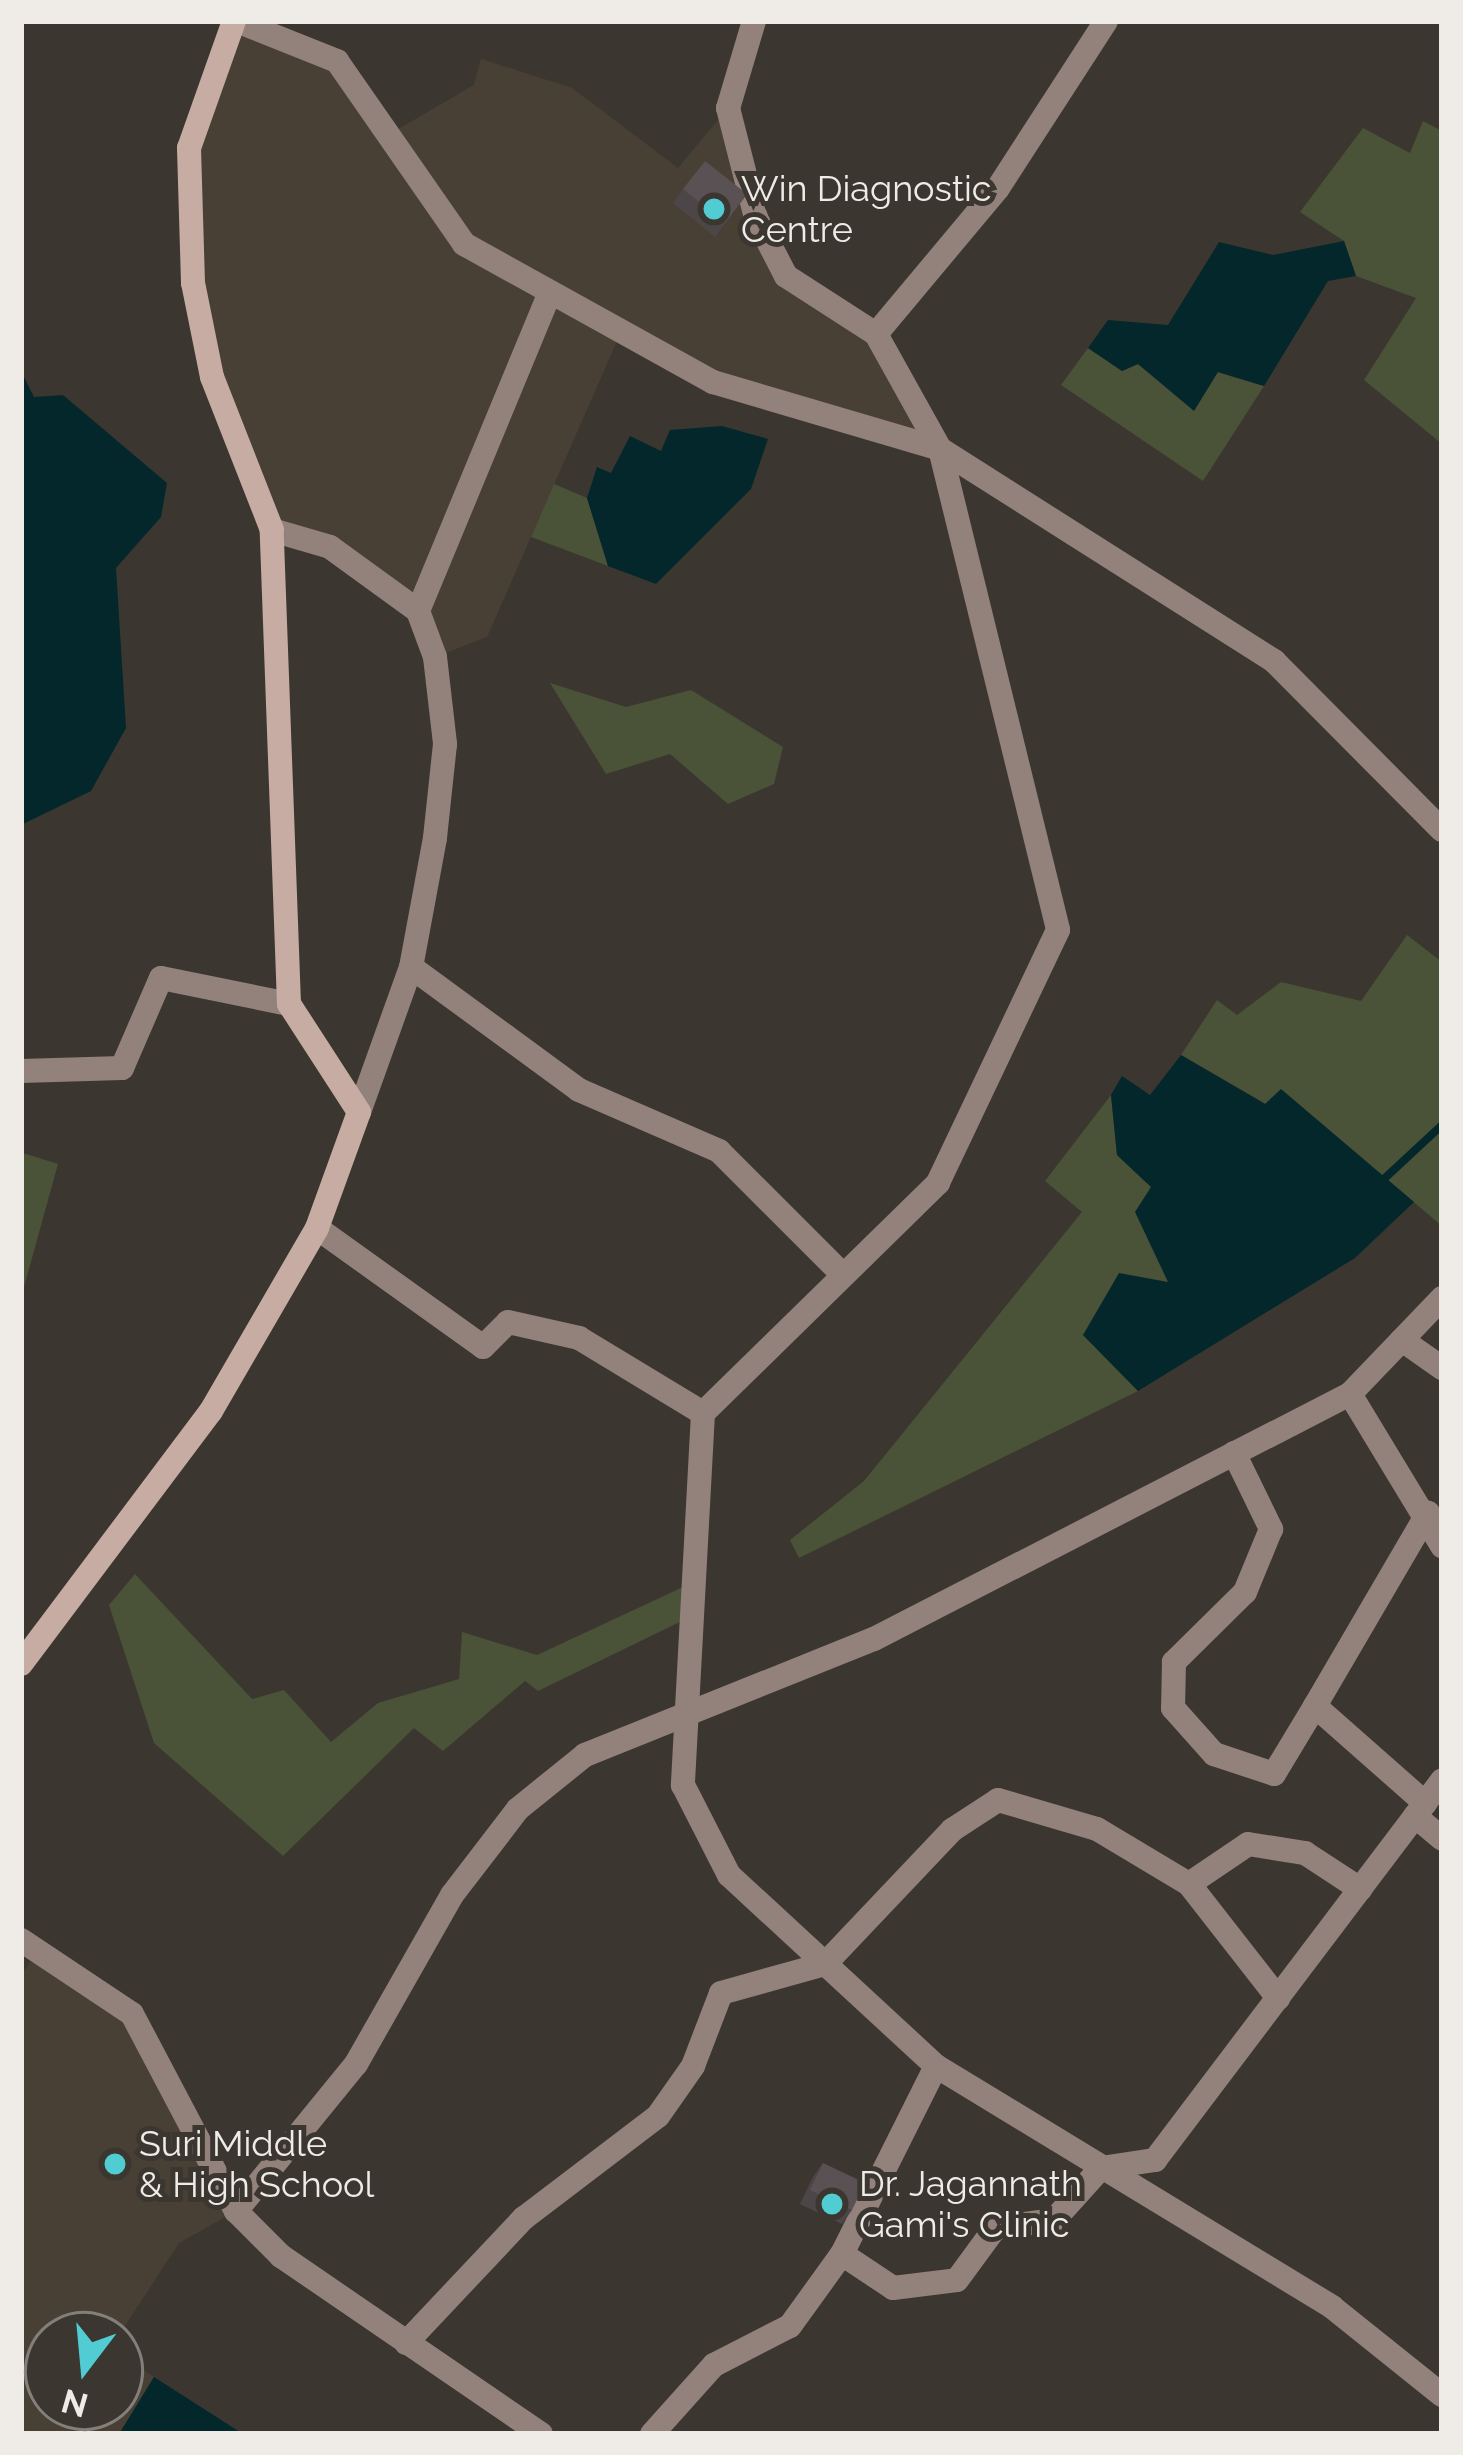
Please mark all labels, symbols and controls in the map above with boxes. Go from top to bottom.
place label: Win Diagnostic Centre [741,166,992,251]
marker: Win Diagnostic Centre [698,193,730,225]
place label: Suri Middle & High School [139,2121,374,2206]
marker: Suri Middle & High School [102,2151,128,2177]
place label: Dr. Jagannath Gami's Clinic [859,2161,1083,2246]
marker: Dr. Jagannath Gami's Clinic [816,2188,848,2220]
north arrow [24,2311,144,2431]
text: N [57,2381,92,2425]

